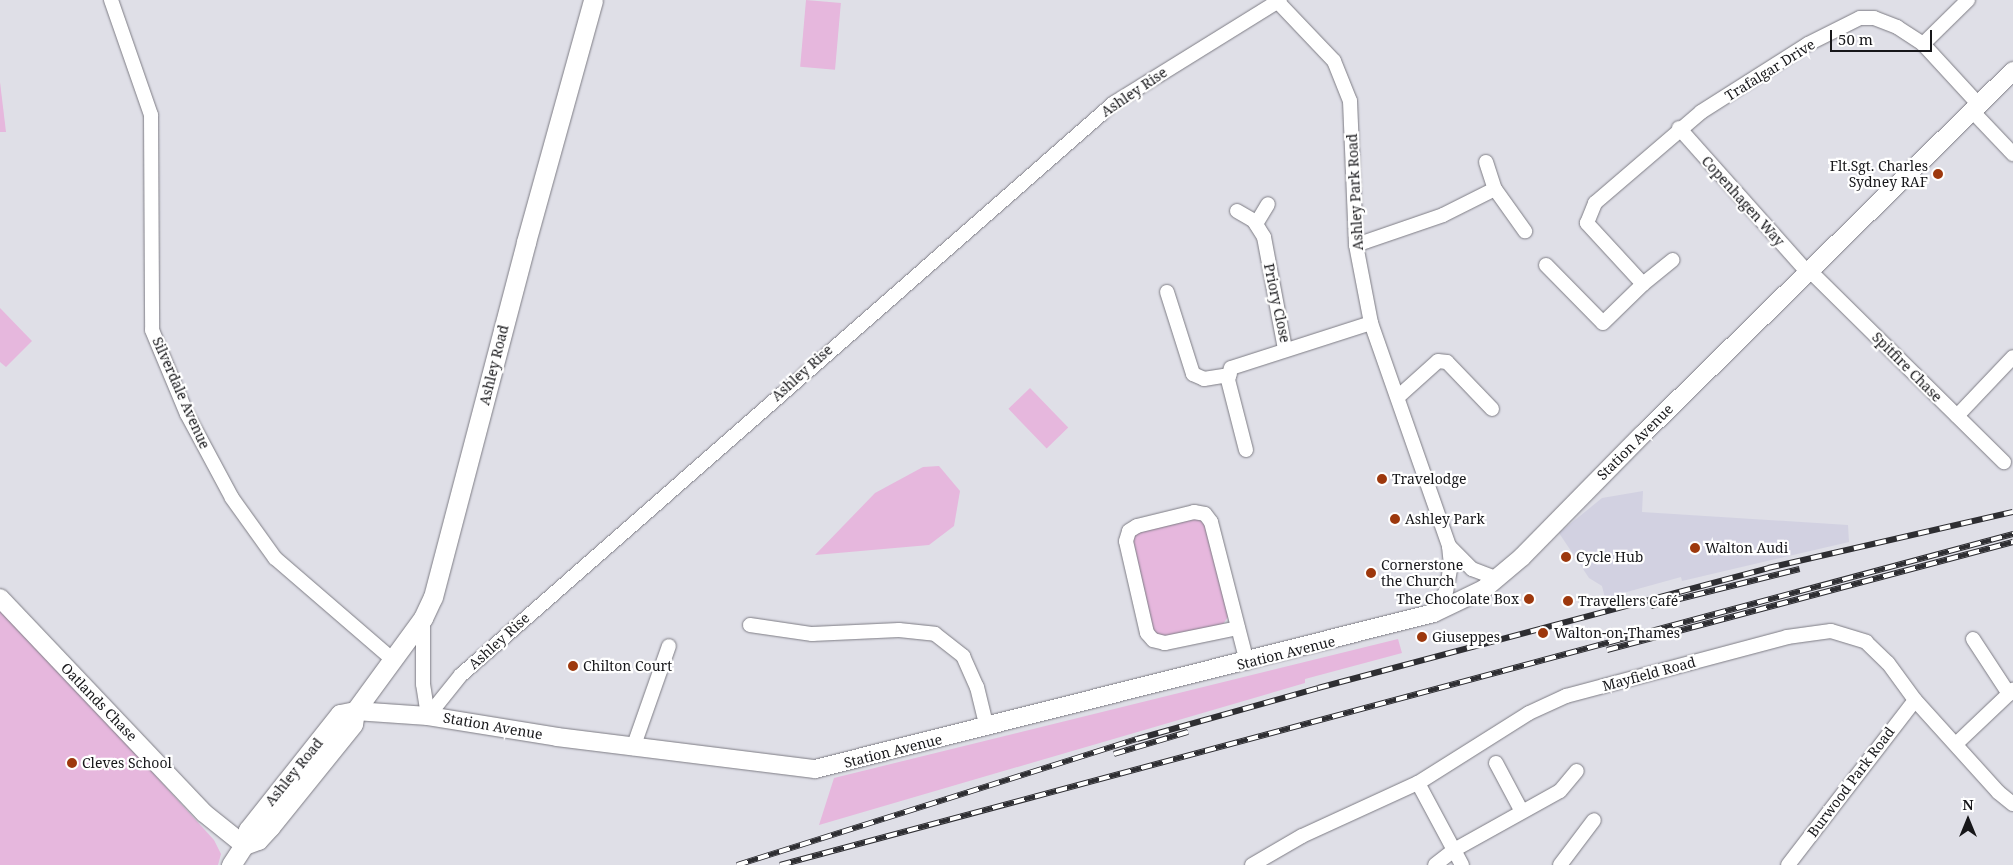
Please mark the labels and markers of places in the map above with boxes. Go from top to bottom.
place label: Flt.Sgt. Charles Sydney RAF [1830,158,1928,190]
marker: Flt.Sgt. Charles Sydney RAF [1932,168,1944,180]
place label: Travelodge [1392,471,1466,487]
marker: Travelodge [1376,473,1388,485]
place label: Ashley Park [1405,511,1485,527]
marker: Ashley Park [1389,513,1401,525]
place label: Walton Audi [1705,540,1788,556]
marker: Walton Audi [1689,542,1701,554]
place label: Cycle Hub [1576,549,1643,565]
marker: Cycle Hub [1560,551,1572,563]
place label: Cornerstone the Church [1381,557,1463,590]
marker: Cornerstone the Church [1365,567,1377,579]
place label: The Chocolate Box [1396,591,1519,607]
marker: The Chocolate Box [1523,593,1535,605]
place label: Travellers Café [1578,593,1678,609]
marker: Travellers Café [1562,595,1574,607]
place label: Walton-on-Thames [1554,625,1680,641]
marker: Walton-on-Thames [1536,626,1550,640]
place label: Giuseppes [1432,629,1500,645]
marker: Giuseppes [1416,631,1428,643]
place label: Chilton Court [583,658,672,674]
marker: Chilton Court [567,660,579,672]
place label: Cleves School [82,755,172,771]
marker: Cleves School [66,757,78,769]

